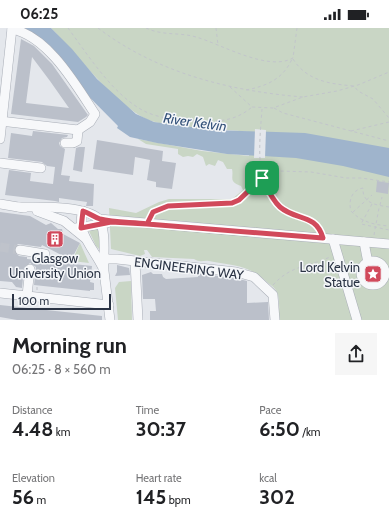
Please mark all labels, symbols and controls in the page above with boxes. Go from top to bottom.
text: 06:25 [20,5,58,23]
water label: River Kelvin [162,109,228,135]
pin [245,161,279,195]
icon: arrive [251,167,273,189]
building icon: Glasgow University Union [45,229,65,249]
place label: Glasgow University Union [9,250,101,281]
street label: ENGINEERING WAY [133,253,245,283]
place label: Lord Kelvin Statue [299,259,360,290]
place icon: Lord Kelvin Statue [363,264,383,284]
scale bar [12,292,111,311]
text: 100 m [18,294,49,308]
text: Morning run [12,332,127,359]
button: share [335,333,377,375]
text: 06:25 · 8 × 560 m [12,361,111,377]
text: Distance [12,403,53,417]
text: Time [136,403,159,417]
text: Pace [259,403,281,417]
text: 4.48 [12,417,53,441]
text: 30:37 [136,417,186,441]
text: 6:50 [259,417,300,441]
text: km [53,425,70,439]
text: /km [300,425,320,439]
text: Elevation [12,471,55,485]
text: Heart rate [136,471,182,485]
text: kcal [259,471,277,485]
text: 56 [12,485,34,509]
text: 145 [136,485,166,509]
text: 302 [259,485,295,509]
text: m [34,493,46,507]
text: bpm [166,493,191,507]

